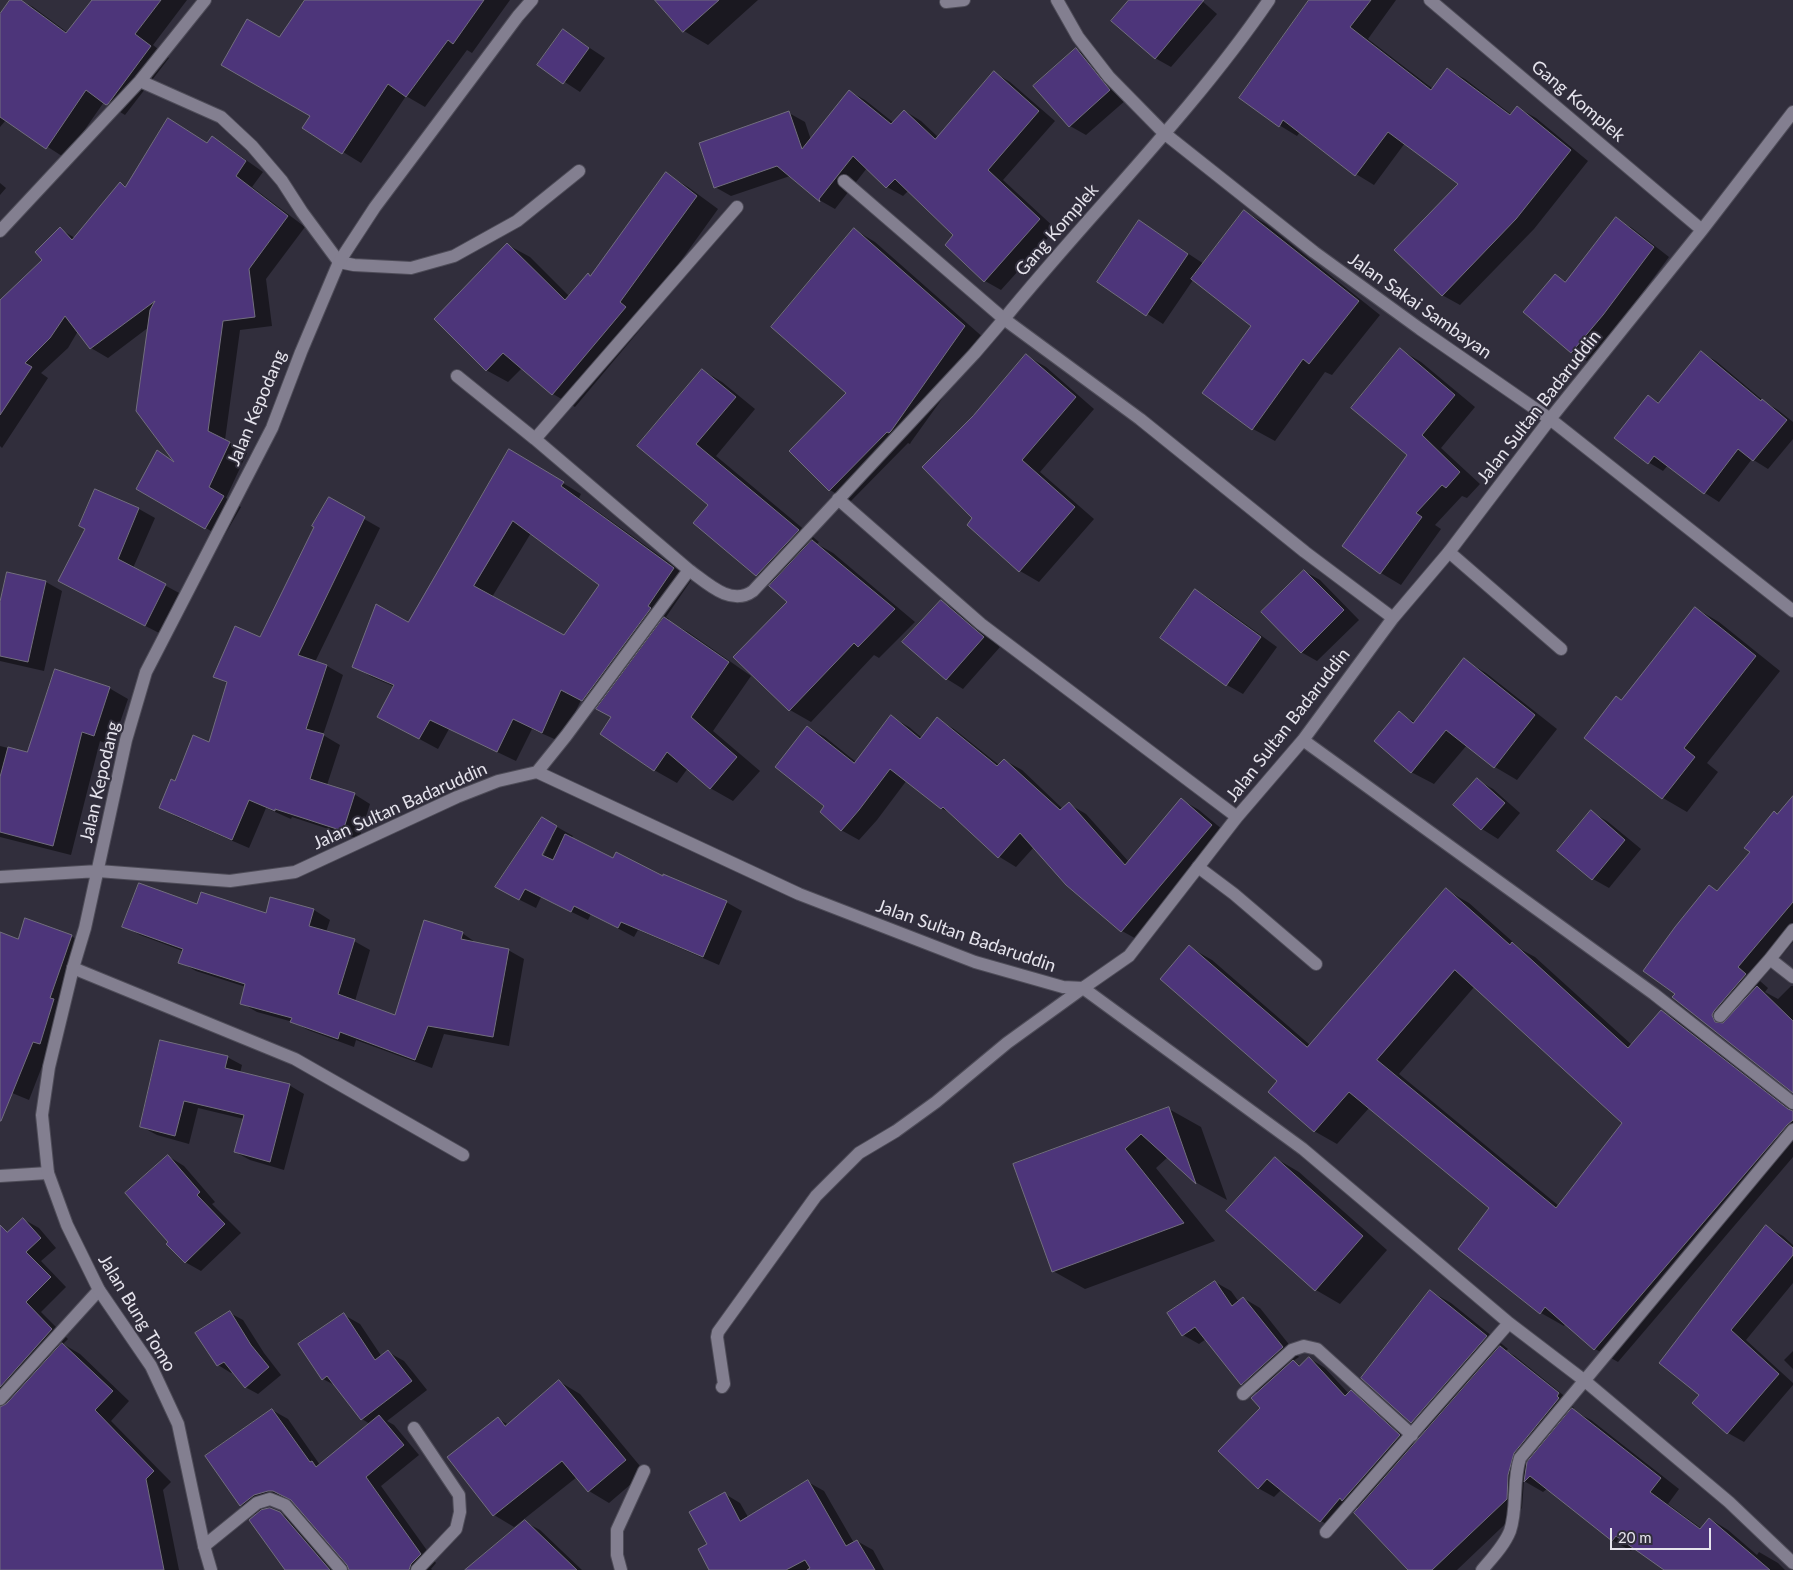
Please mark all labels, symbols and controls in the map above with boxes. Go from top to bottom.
street label: Gang Komplek [1527,56,1629,146]
street label: Gang Komplek [1011,179,1103,281]
street label: Jalan Sakai Sambayan [1344,248,1496,364]
street label: Jalan Sultan Badaruddin [1472,326,1606,488]
street label: Jalan Kepodang [223,347,291,469]
street label: Jalan Sultan Badaruddin [1221,644,1355,806]
street label: Jalan Kepodang [76,719,124,845]
street label: Jalan Sultan Badaruddin [309,758,491,854]
street label: Jalan Sultan Badaruddin [873,895,1059,977]
street label: Jalan Bung Tomo [93,1250,181,1376]
scale bar [1613,1518,1714,1550]
text: 20 m [1618,1528,1652,1546]

